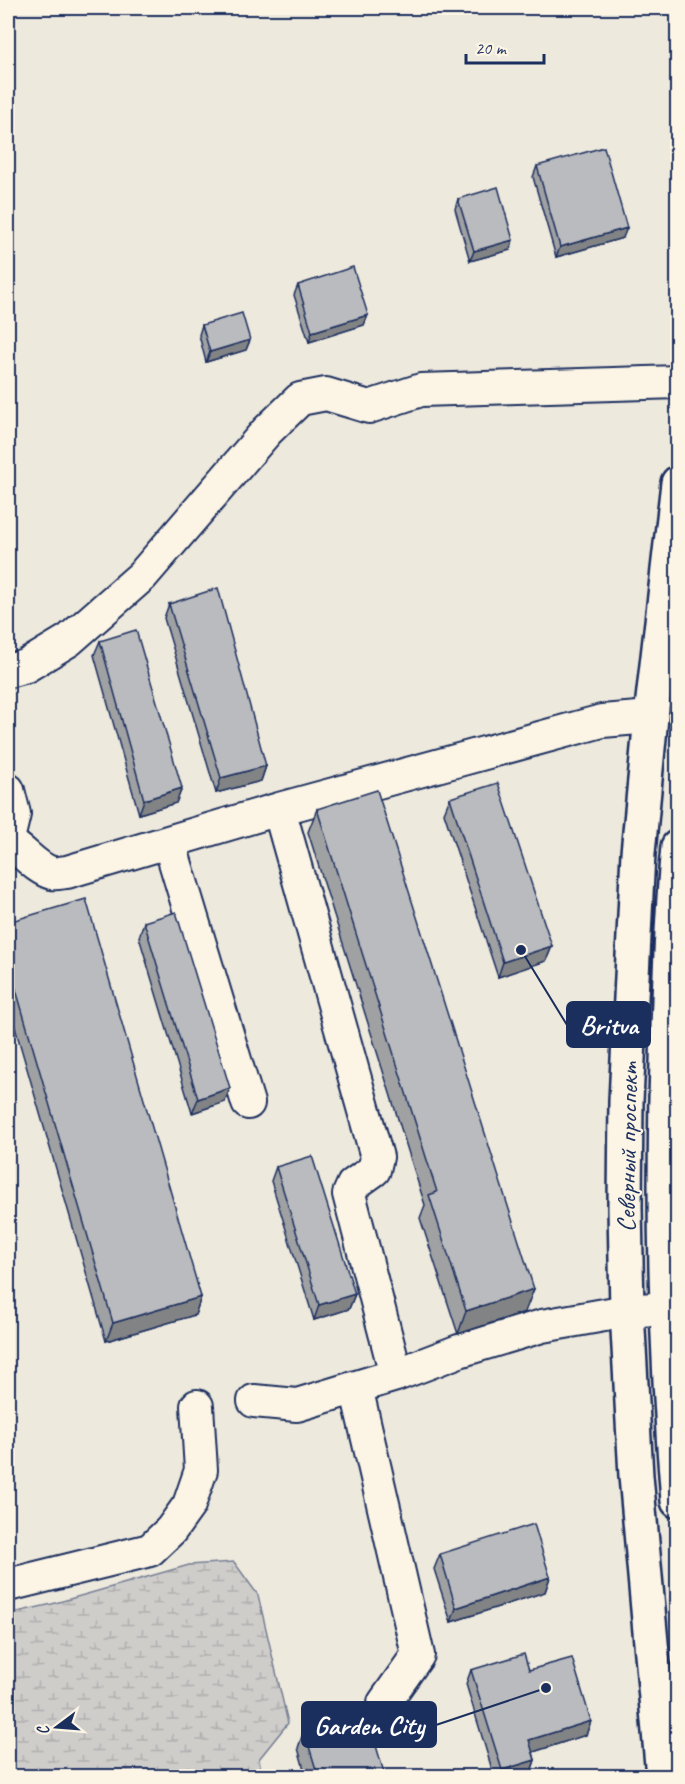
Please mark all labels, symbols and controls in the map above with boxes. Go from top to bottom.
scale bar [466,27,544,65]
text: 20 m [475,37,508,59]
callout: Britva [567,1002,650,1047]
text: Britva [580,1008,640,1042]
street label: Северный проспект [610,1060,646,1232]
north arrow [27,1697,87,1757]
callout: Garden City [302,1702,436,1747]
text: Garden City [314,1708,427,1742]
text: С [32,1722,54,1737]

